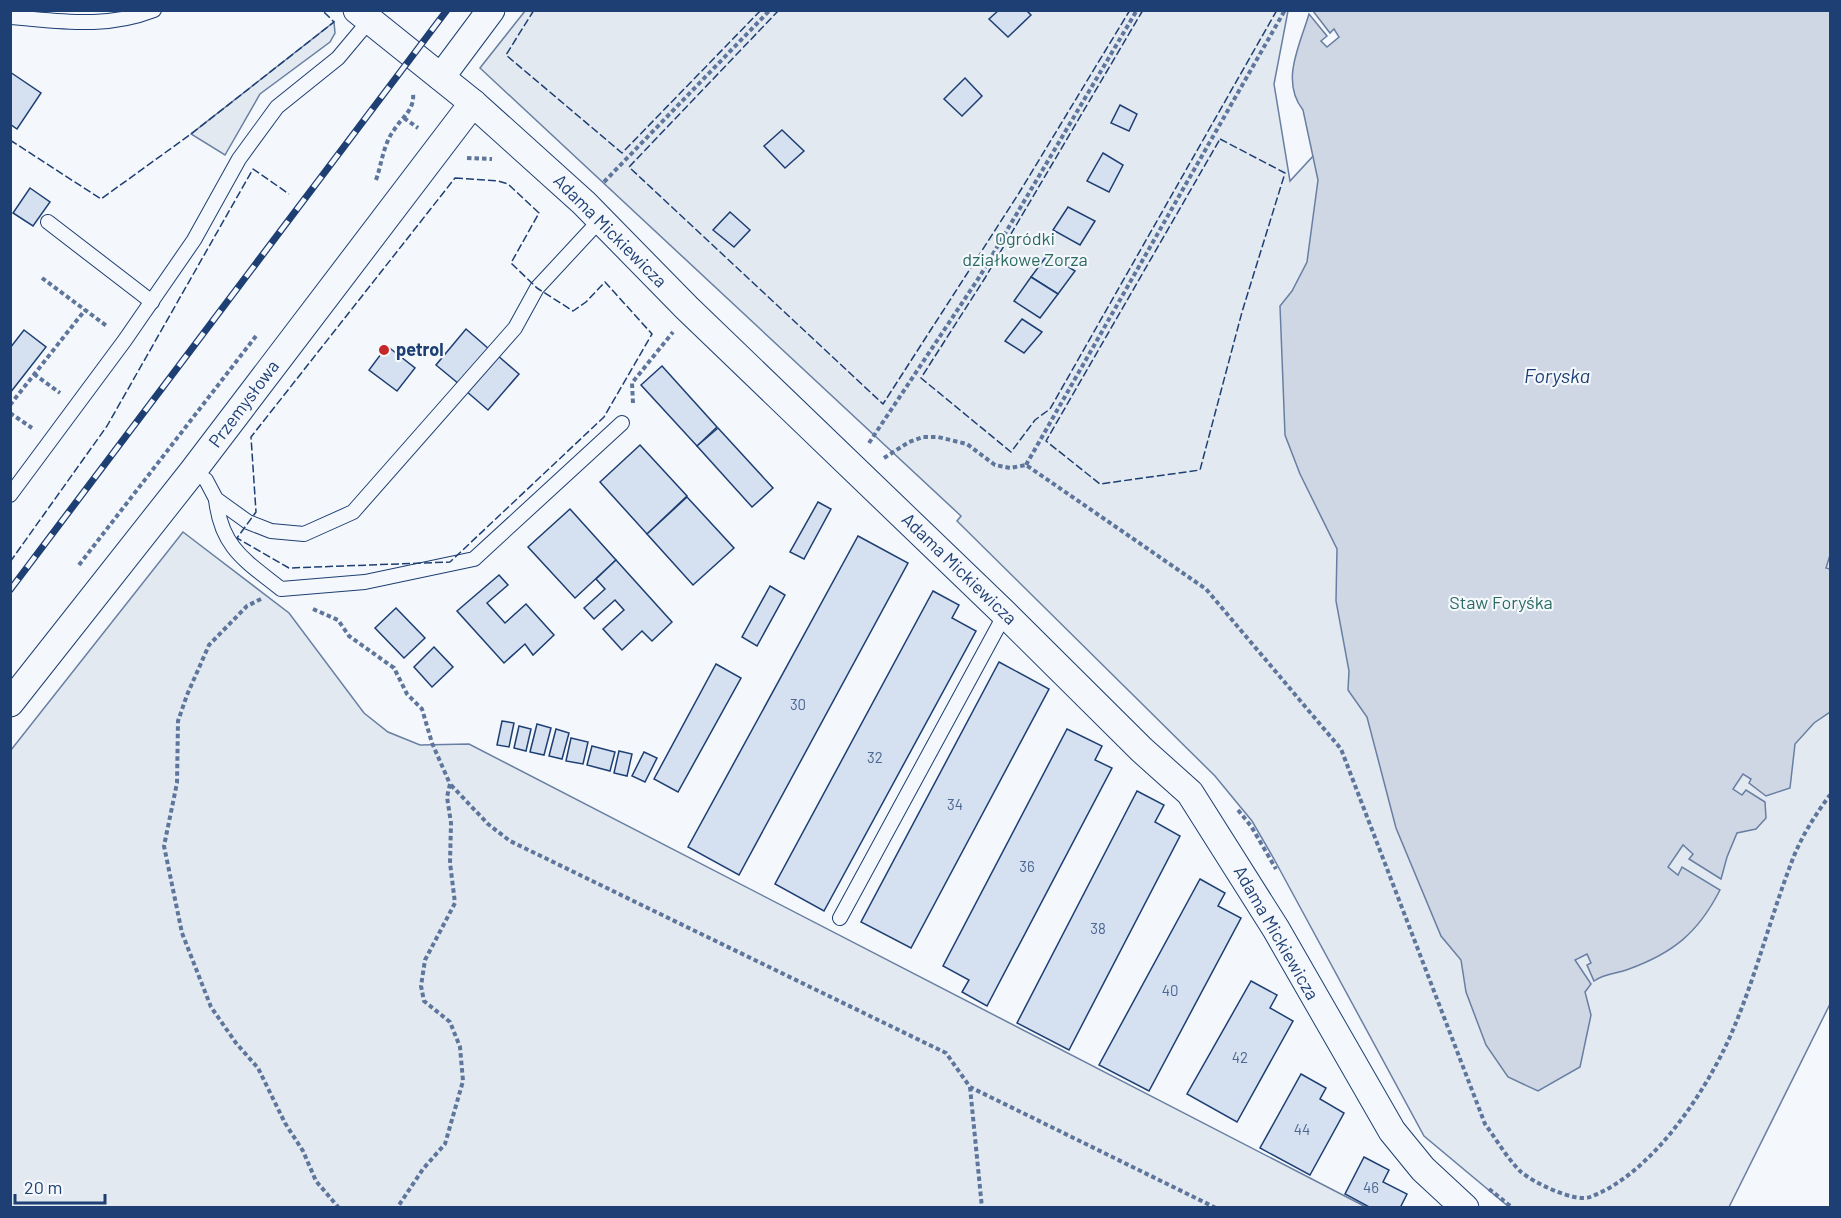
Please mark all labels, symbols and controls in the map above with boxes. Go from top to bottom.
street label: Adama Mickiewicza [549,169,672,292]
park label: Ogródki działkowe Zorza [962,227,1088,270]
place label: petrol [396,338,444,360]
marker: petrol [377,343,391,357]
street label: Przemysłowa [203,355,283,451]
water label: Foryska [1524,363,1590,387]
street label: Adama Mickiewicza [898,508,1022,629]
park label: Staw Foryśka [1449,591,1553,613]
house number: 30 [790,695,806,713]
house number: 32 [867,748,883,766]
house number: 34 [947,795,963,813]
house number: 36 [1019,857,1035,875]
street label: Adama Mickiewicza [1229,861,1324,1004]
house number: 38 [1090,919,1106,937]
house number: 40 [1162,981,1178,999]
house number: 42 [1232,1048,1248,1066]
house number: 44 [1294,1120,1310,1138]
scale bar [15,1167,105,1205]
text: 20 m [24,1176,62,1198]
house number: 46 [1363,1178,1379,1196]

